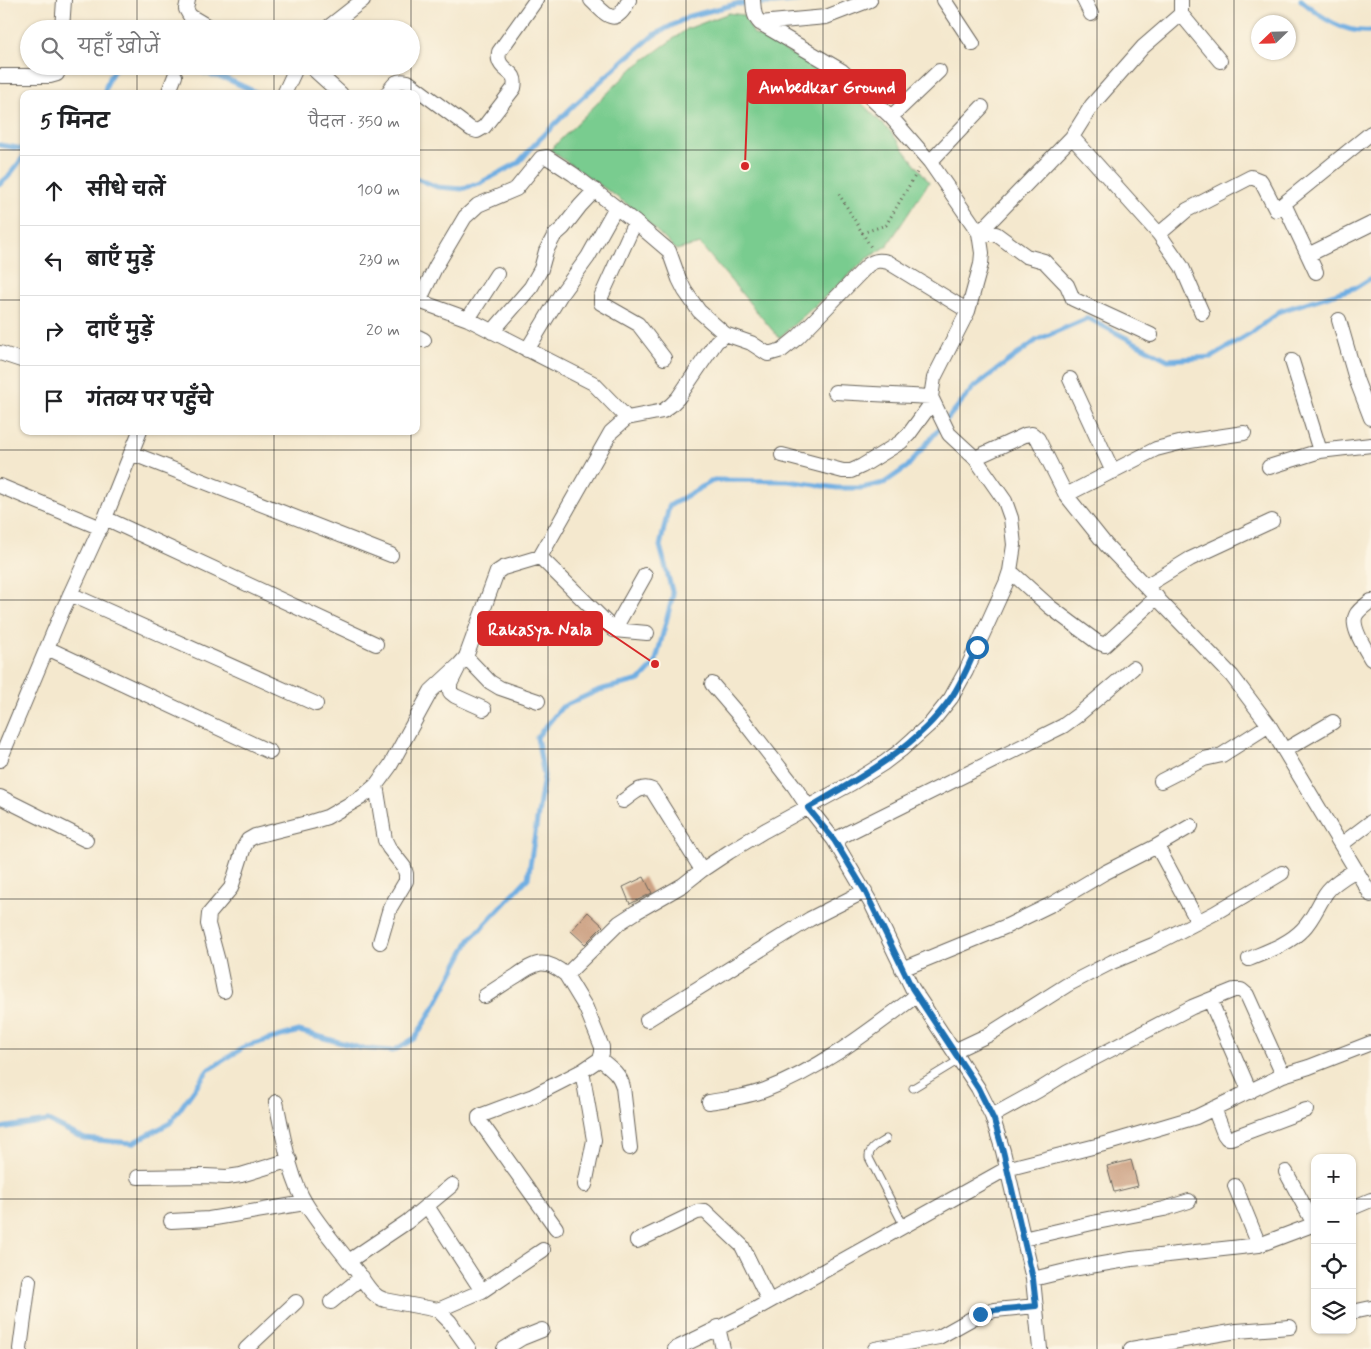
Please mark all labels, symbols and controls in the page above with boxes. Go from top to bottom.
north arrow [1251,15,1296,60]
search box [20,20,420,75]
icon: search [38,34,66,62]
text: यहाँ खोजें [78,35,160,60]
callout: Ambedkar Ground [748,70,905,103]
text: Ambedkar Ground [758,76,896,100]
text: 5 मिनट [40,108,109,136]
text: पैदल · 350 m [308,112,400,133]
icon: ahead [40,177,68,205]
text: सीधे चलें [87,178,165,203]
text: 100 m [357,180,400,201]
icon: left [40,247,68,275]
text: बाएँ मुड़ें [87,248,154,273]
text: 230 m [359,250,400,271]
icon: right [40,317,68,345]
text: दाएँ मुड़ें [87,318,153,343]
text: 20 m [366,320,400,341]
icon: arrive [40,387,68,415]
text: गंतव्य पर पहुँचे [87,388,213,413]
callout: Rakasya Nala [478,612,602,645]
text: Rakasya Nala [488,618,592,642]
route start [966,636,989,659]
map controls [1311,1154,1356,1334]
button: + [1311,1154,1356,1199]
button: − [1311,1199,1356,1244]
button: locate [1311,1244,1356,1289]
button: layers [1311,1289,1356,1334]
route end [969,1303,992,1326]

